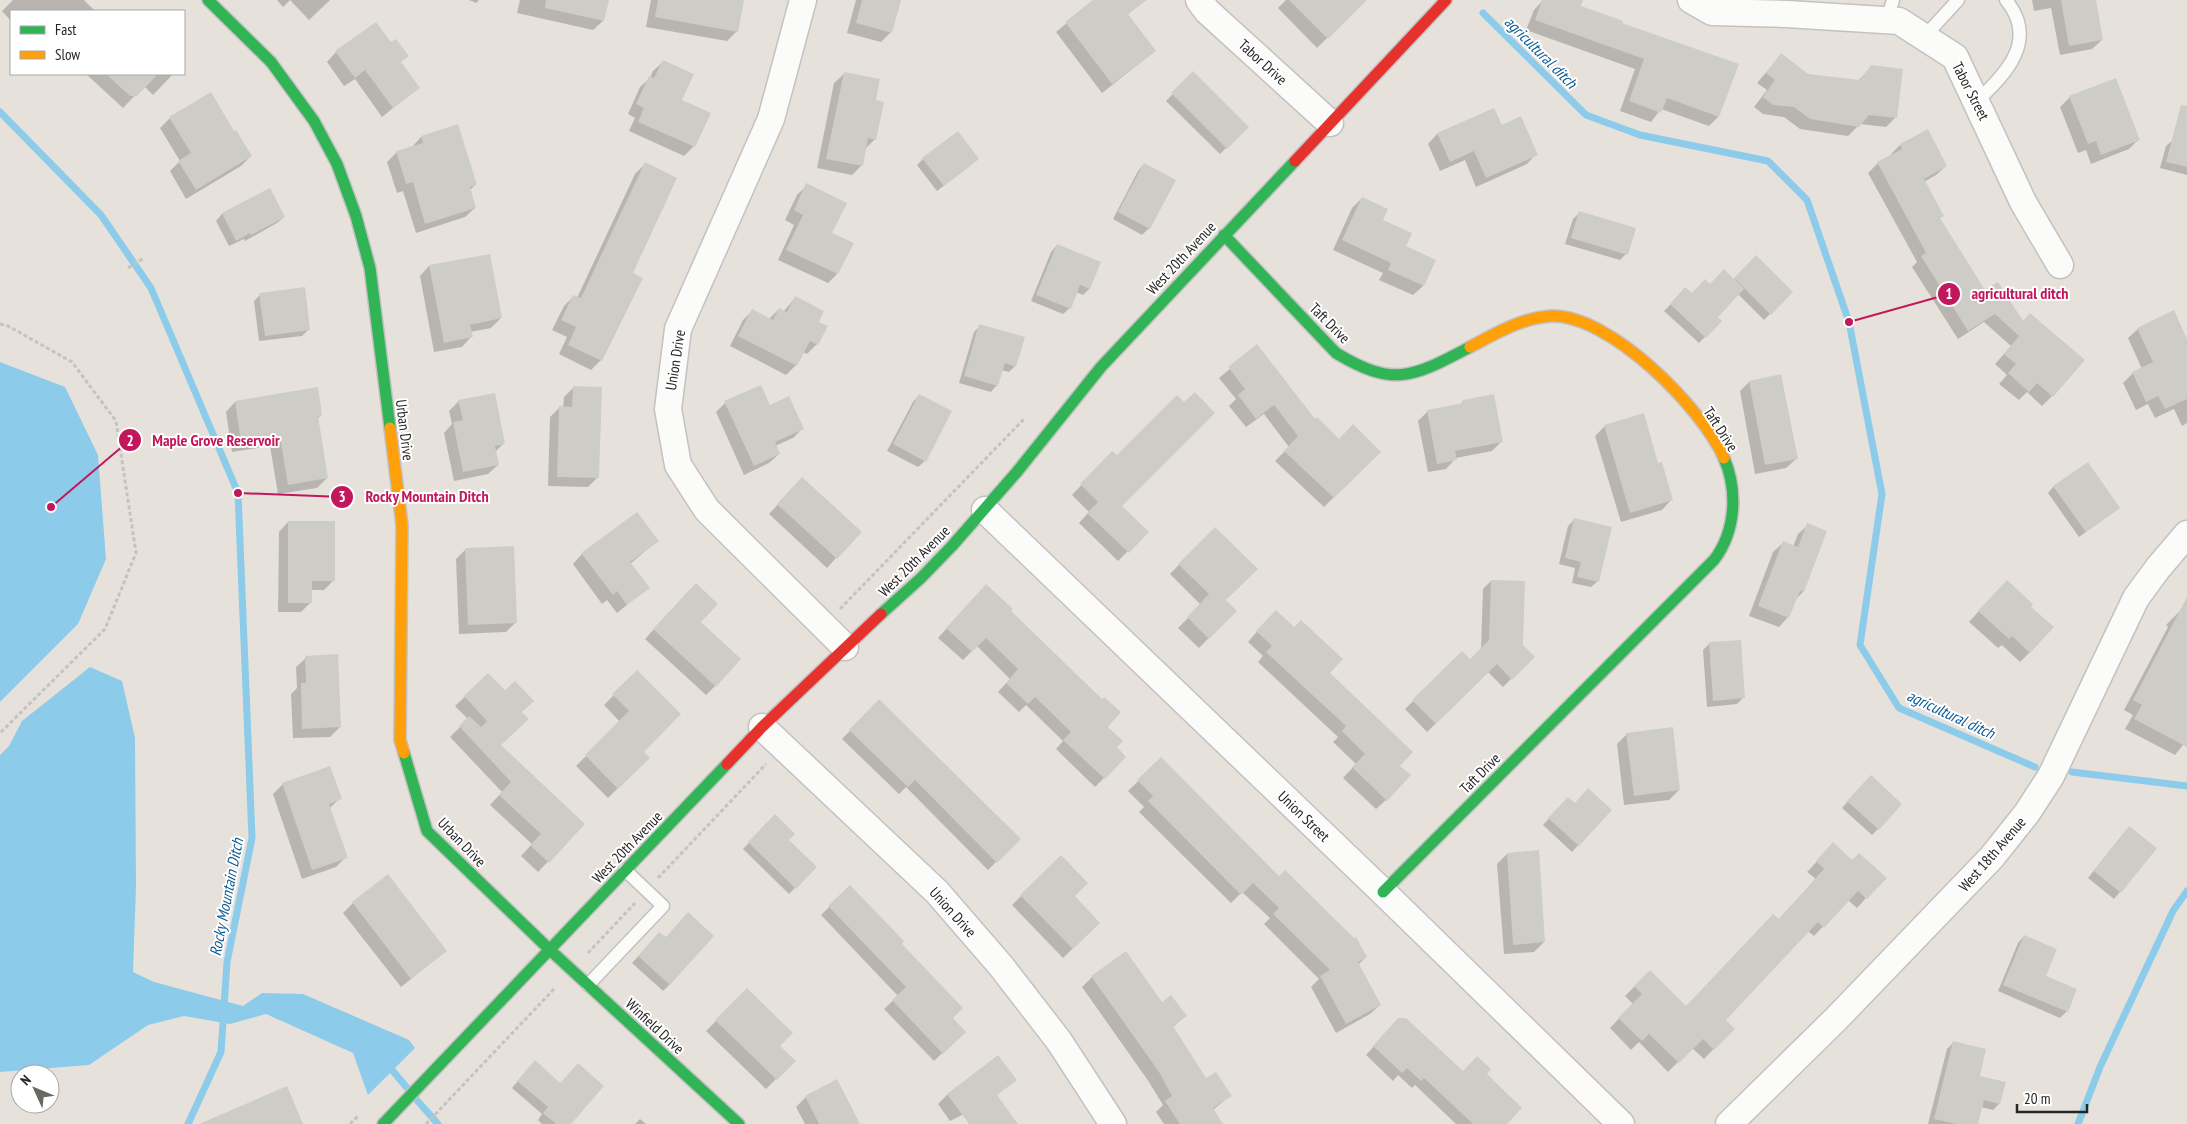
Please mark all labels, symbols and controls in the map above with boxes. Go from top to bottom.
legend [10,10,185,75]
water label: agricultural ditch [1501,12,1582,93]
text: Fast [55,20,76,39]
street label: Tabor Drive [1235,35,1291,89]
text: Slow [55,45,80,64]
street label: Tabor Street [1948,59,1994,123]
street label: West 20th Avenue [1142,217,1220,299]
callout: agricultural ditch [1937,278,2079,309]
text: agricultural ditch [1971,283,2069,303]
text: 1 [1945,284,1953,303]
street label: Taft Drive [1306,299,1354,347]
street label: Union Drive [661,328,689,392]
street label: Urban Drive [392,398,418,462]
street label: Taft Drive [1700,403,1742,455]
callout: Maple Grove Reservoir [117,425,290,456]
text: Maple Grove Reservoir [152,430,280,450]
text: 2 [126,431,134,450]
callout: Rocky Mountain Ditch [330,481,499,512]
text: Rocky Mountain Ditch [365,486,489,506]
text: 3 [338,487,346,506]
street label: West 20th Avenue [874,521,954,601]
water label: agricultural ditch [1904,685,1999,743]
street label: Taft Drive [1456,749,1504,797]
street label: Union Street [1274,787,1334,845]
street label: West 20th Avenue [588,807,666,887]
street label: Urban Drive [434,813,490,871]
street label: West 18th Avenue [1954,813,2030,895]
water label: Rocky Mountain Ditch [205,836,247,958]
street label: Union Drive [925,883,981,941]
street label: Winfield Drive [622,994,688,1058]
north arrow [10,1064,60,1114]
text: N [17,1071,35,1089]
scale bar [2017,1082,2087,1114]
text: 20 m [2024,1089,2050,1108]

